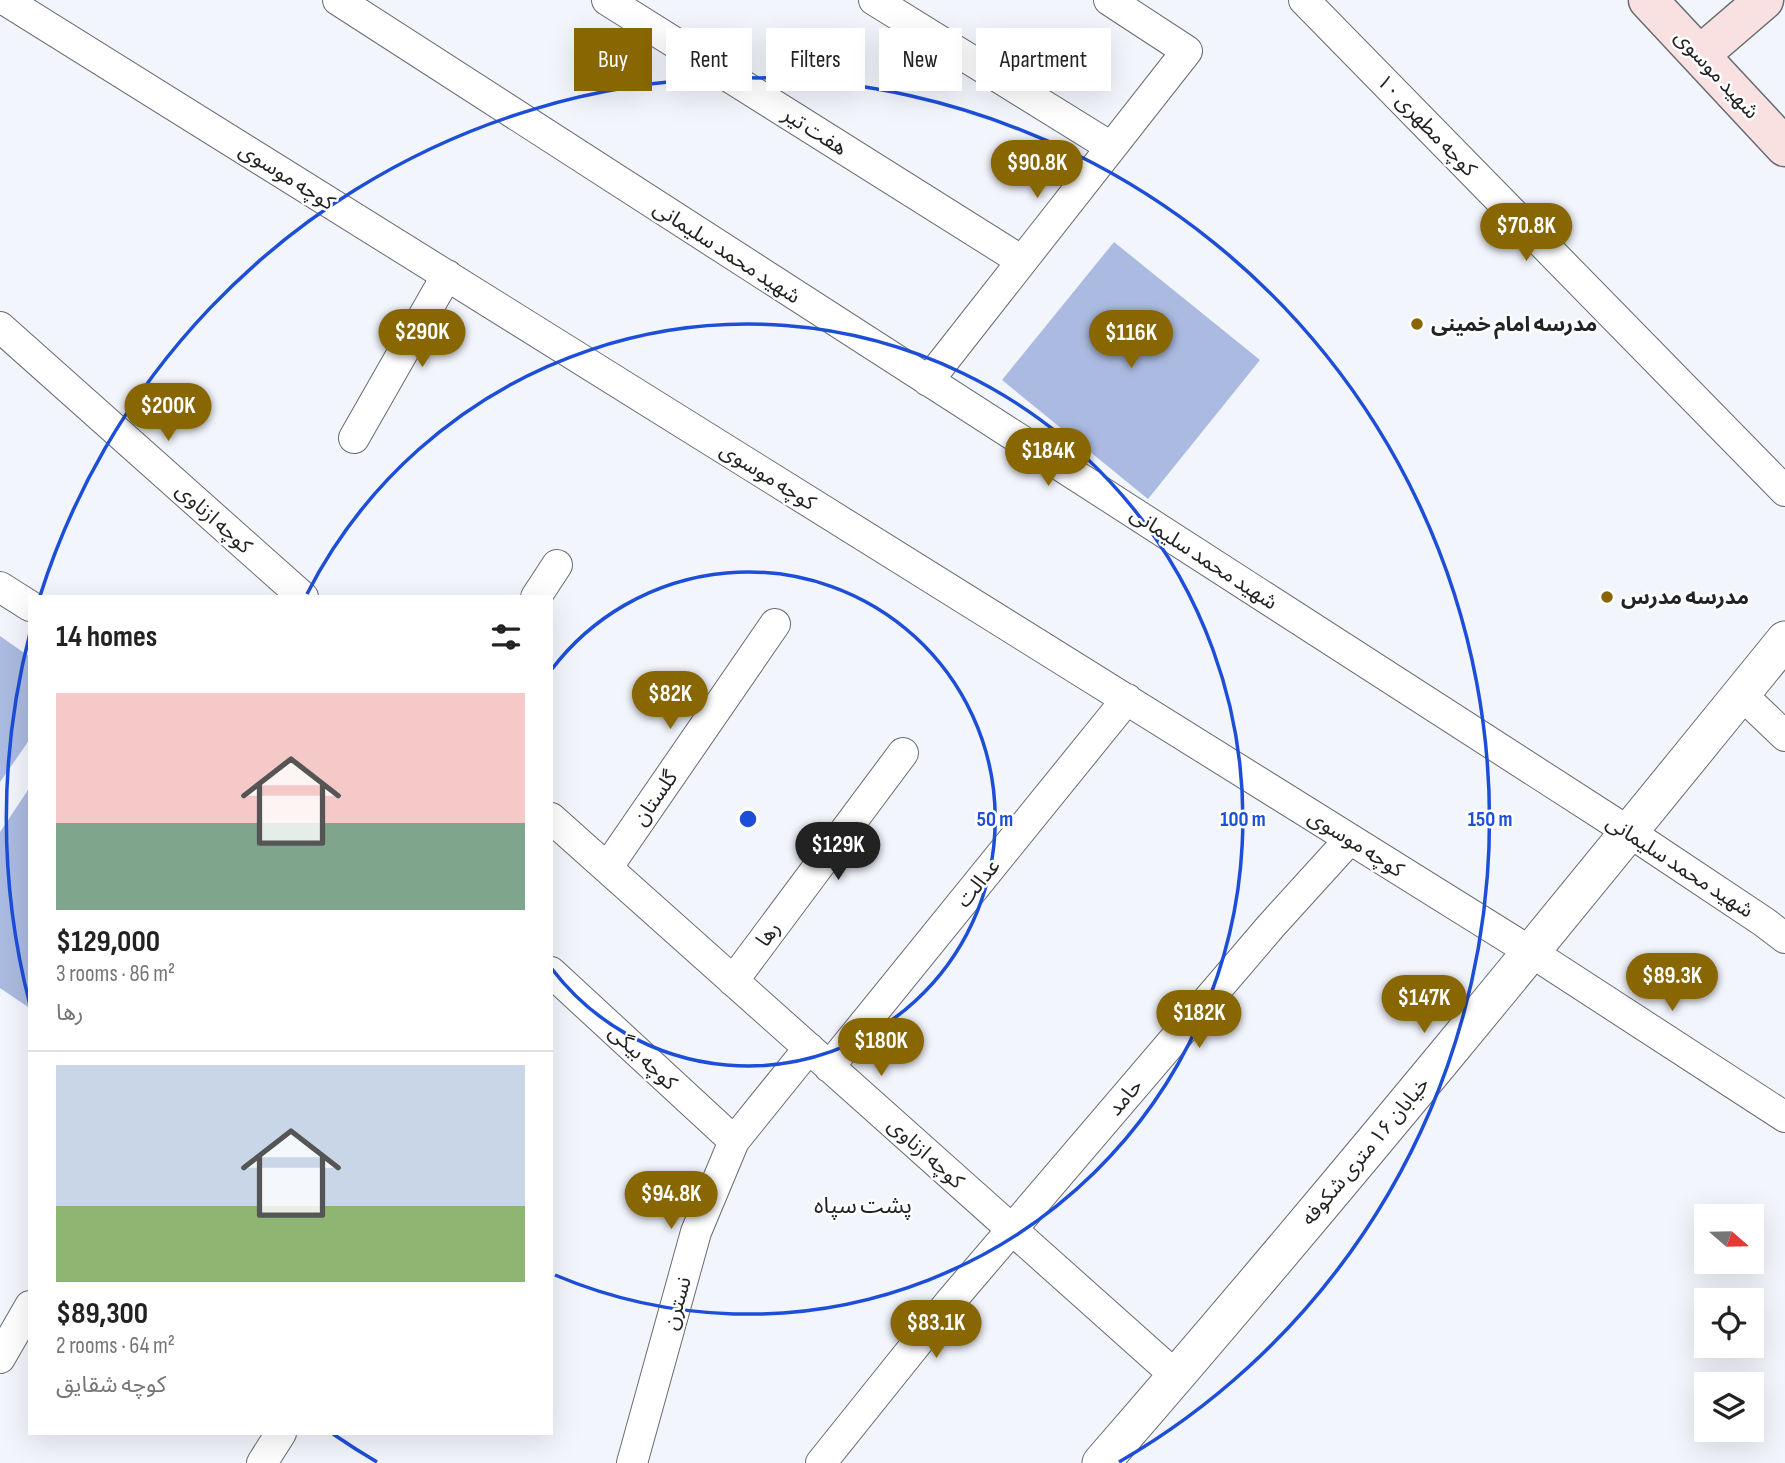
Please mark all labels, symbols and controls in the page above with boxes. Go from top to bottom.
street label: شهید موسوی [1669,25,1764,124]
chip: Buy [574,28,652,91]
chip: Rent [666,28,752,91]
chip: Filters [766,28,865,91]
chip: New [879,28,962,91]
chip: Apartment [976,28,1111,91]
street label: کوچه مطهری ۱۰ [1372,69,1482,182]
street label: هفت تیر [777,101,852,161]
street label: کوچه موسوی [234,137,339,216]
pin: $90.8K [980,140,1094,200]
text: $90.8K [1007,149,1067,177]
street label: شهید محمد سلیمانی [648,196,805,309]
pin: $70.8K [1469,204,1583,263]
text: $70.8K [1496,212,1556,240]
pin: $290K [373,310,471,369]
pin: $116K [1082,310,1180,370]
place label: مدرسه امام خمینی [1431,312,1597,340]
marker: مدرسه امام خمینی [1409,316,1425,332]
text: $290K [394,318,450,346]
text: $116K [1105,319,1157,347]
pin: $200K [119,384,217,443]
text: $200K [140,392,196,420]
pin: $184K [999,428,1097,488]
street label: کوچه موسوی [715,437,820,516]
text: $184K [1021,437,1075,465]
street label: کوچه ازناوی [170,478,257,559]
street label: شهید محمد سلیمانی [1125,502,1282,615]
place label: مدرسه مدرس [1621,585,1749,610]
marker: مدرسه مدرس [1599,589,1615,605]
icon: filters [487,618,525,656]
text: 14 homes [56,619,157,655]
pin: $82K [629,672,711,731]
text: $82K [648,680,692,708]
icon: home [228,738,354,864]
street label: گلستان [628,766,683,830]
street label: کوچه موسوی [1303,804,1408,883]
centre of rings [736,807,760,831]
text: 50 m [977,807,1013,832]
text: 100 m [1220,807,1266,832]
text: 150 m [1468,807,1512,832]
street label: شهید محمد سلیمانی [1601,810,1758,923]
pin: $129K [789,822,887,882]
text: $129K [811,831,865,859]
street label: عدالت [951,854,1005,913]
street label: رها [751,917,786,952]
text: $129,000 [56,924,160,960]
pin: $89.3K [1615,954,1729,1013]
text: 3 rooms · 86 m² [56,960,175,988]
text: $89.3K [1642,962,1702,990]
pin: $147K [1375,976,1473,1035]
text: $147K [1398,984,1450,1012]
pin: $182K [1150,990,1248,1050]
text: رها [56,999,83,1027]
text: $182K [1172,999,1226,1027]
pin: $180K [832,1018,930,1078]
street label: کوچه بیگی [603,1020,682,1095]
text: $180K [854,1027,908,1055]
street label: خیابان ۱۶ متری شکوفه [1296,1072,1435,1231]
street label: حامد [1103,1074,1148,1121]
icon: home [228,1110,354,1236]
street label: کوچه ازناوی [882,1113,969,1194]
pin: $94.8K [614,1172,728,1231]
text: $94.8K [641,1180,701,1208]
district label: پشت سپاه [814,1192,912,1220]
north arrow [1694,1204,1764,1274]
map controls [1694,1204,1764,1442]
street label: نسترن [658,1274,697,1333]
button: locate [1694,1288,1764,1358]
text: $89,300 [56,1296,148,1332]
pin: $83.1K [879,1300,993,1360]
text: $83.1K [907,1309,965,1337]
text: 2 rooms · 64 m² [56,1332,175,1360]
text: کوچه شقایق [56,1371,166,1399]
button: layers [1694,1372,1764,1442]

